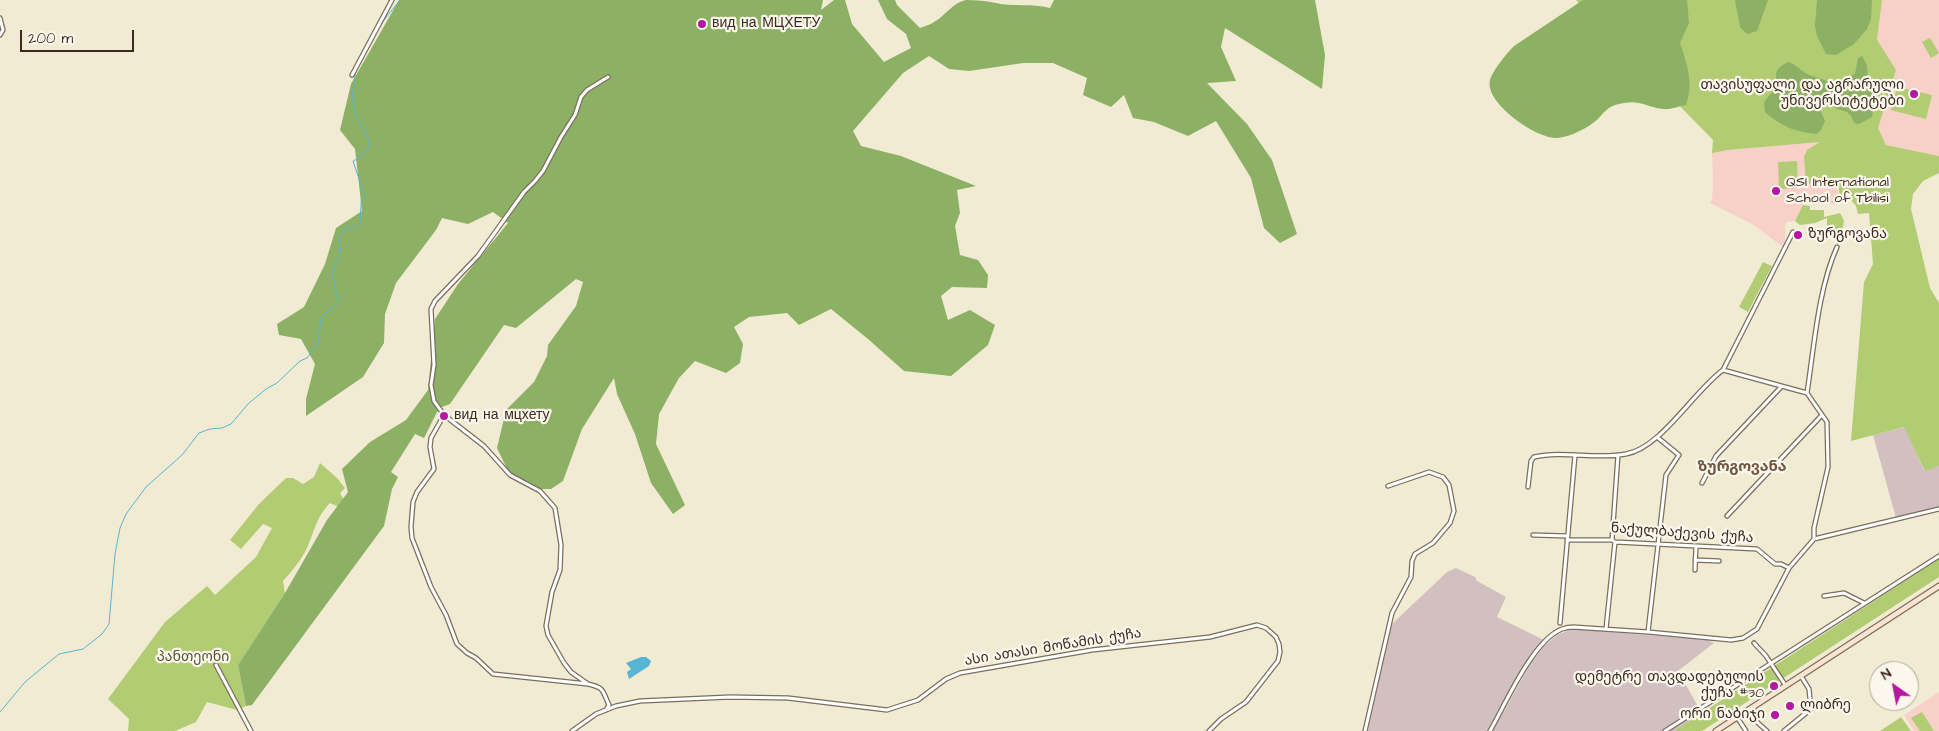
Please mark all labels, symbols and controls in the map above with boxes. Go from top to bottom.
place label: вид на МЦХЕТУ [712,16,820,32]
marker: вид на МЦХЕТУ [696,18,708,30]
scale bar [22,20,136,52]
text: 200 m [28,28,73,49]
place label: თავისუფალი და აგრარული უნივერსიტეტები [1700,78,1904,110]
marker: თავისუფალი და აგრარული უნივერსიტეტები [1908,88,1920,100]
place label: QSI International School of Tbilisi [1786,175,1889,208]
marker: QSI International School of Tbilisi [1770,185,1782,197]
place label: ზურგოვანა [1808,227,1887,243]
marker: ზურგოვანა [1792,229,1804,241]
place label: вид на мцхету [454,408,550,424]
marker: вид на мцхету [438,410,450,422]
district label: ზურგოვანა [1697,459,1787,477]
street label: ნაქულბაქევის ქუჩა [1610,521,1754,547]
street label: ასი ათასი მოწამის ქუჩა [963,626,1143,670]
park label: პანთეონი [157,650,229,666]
north arrow [1869,661,1919,711]
text: N [1877,663,1896,685]
place label: დემეტრე თავდადებულის ქუჩა #30 [1575,670,1764,702]
marker: დემეტრე თავდადებულის ქუჩა #30 [1768,680,1780,692]
place label: ლიბრე [1800,698,1851,714]
marker: ლიბრე [1784,700,1796,712]
place label: ორი ნაბიჯი [1680,707,1765,723]
marker: ორი ნაბიჯი [1769,709,1781,721]

